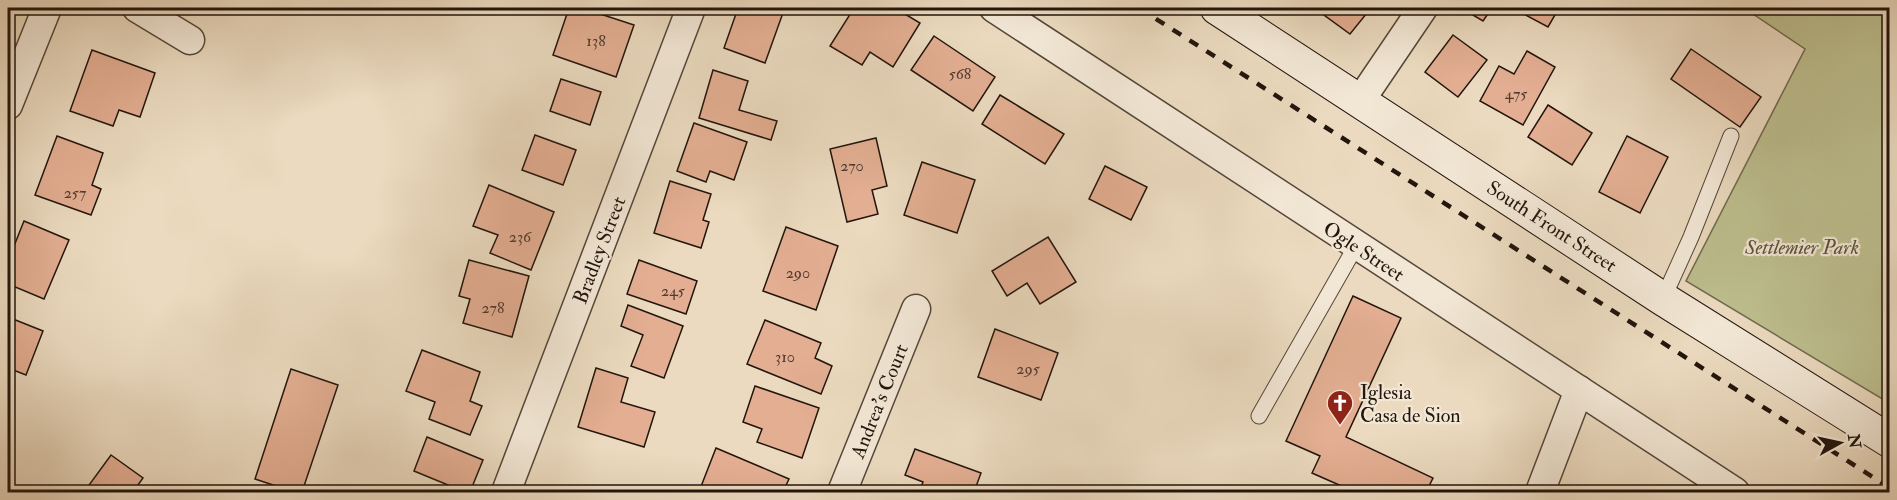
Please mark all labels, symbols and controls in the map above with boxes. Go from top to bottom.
house number: 138 [586,31,606,51]
house number: 568 [949,64,972,84]
house number: 475 [1505,84,1527,104]
house number: 270 [840,156,864,176]
street label: South Front Street [1482,175,1622,278]
house number: 257 [64,183,87,203]
street label: Bradley Street [568,192,632,307]
street label: Ogle Street [1318,216,1410,287]
house number: 236 [509,227,532,247]
park label: Settlemier Park [1744,235,1859,260]
house number: 290 [786,263,810,283]
house number: 245 [661,281,685,301]
house number: 278 [482,298,505,318]
street label: Andrea's Court [845,340,914,463]
house number: 310 [775,347,795,367]
house number: 295 [1016,359,1040,379]
place label: Iglesia Casa de Sion [1360,380,1461,428]
church icon: Iglesia Casa de Sion [1325,388,1355,426]
north arrow [1810,413,1870,473]
text: N [1843,432,1865,450]

